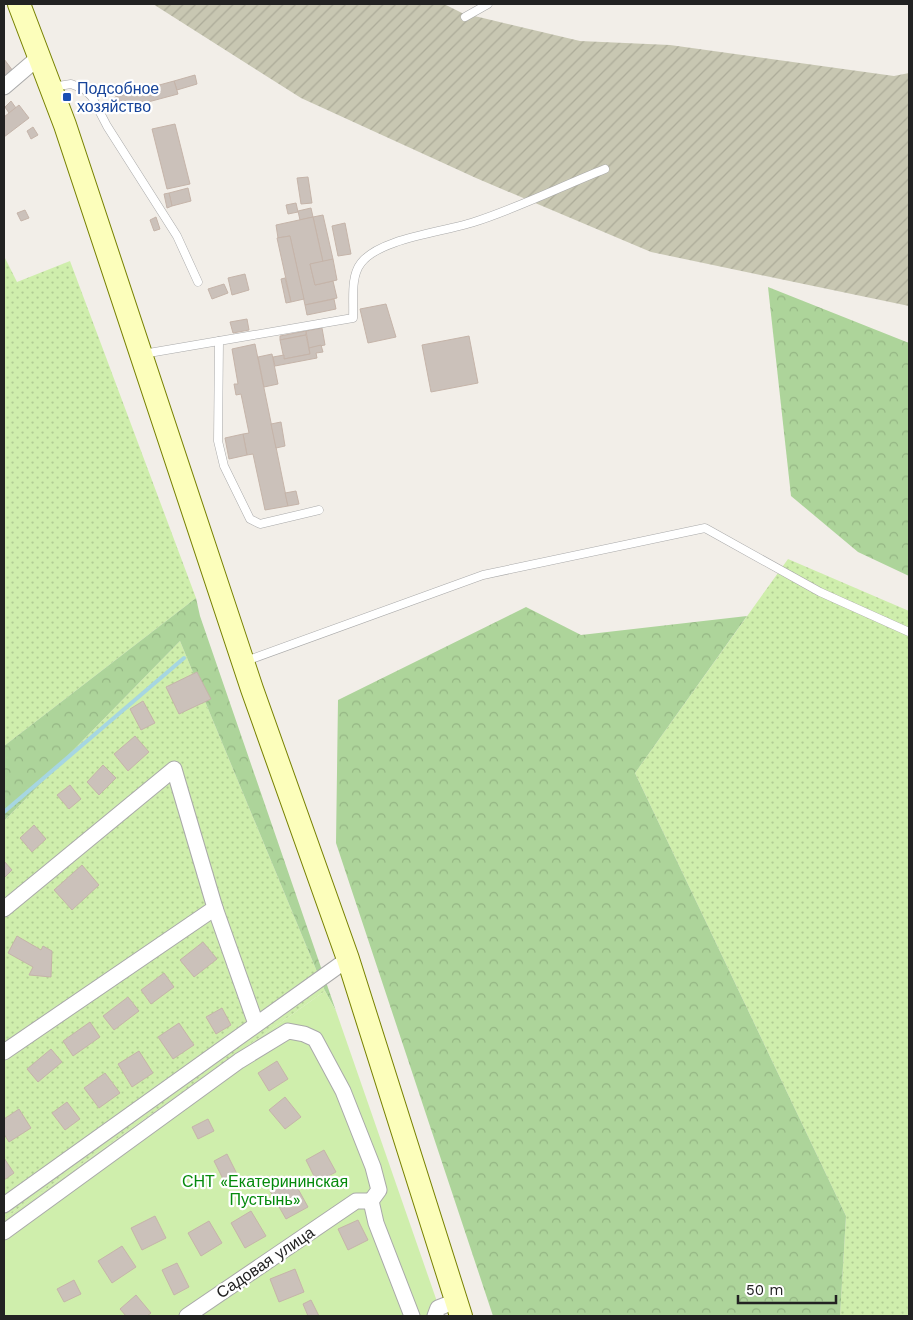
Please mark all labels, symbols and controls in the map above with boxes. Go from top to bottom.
place label: Подсобное хозяйство [77,79,159,116]
marker: Подсобное хозяйство [61,91,73,103]
park label: СНТ «Екатерининская Пустынь» [182,1172,348,1209]
street label: Садовая улица [213,1223,318,1302]
scale bar [738,1272,836,1304]
text: 50 m [746,1281,783,1299]

